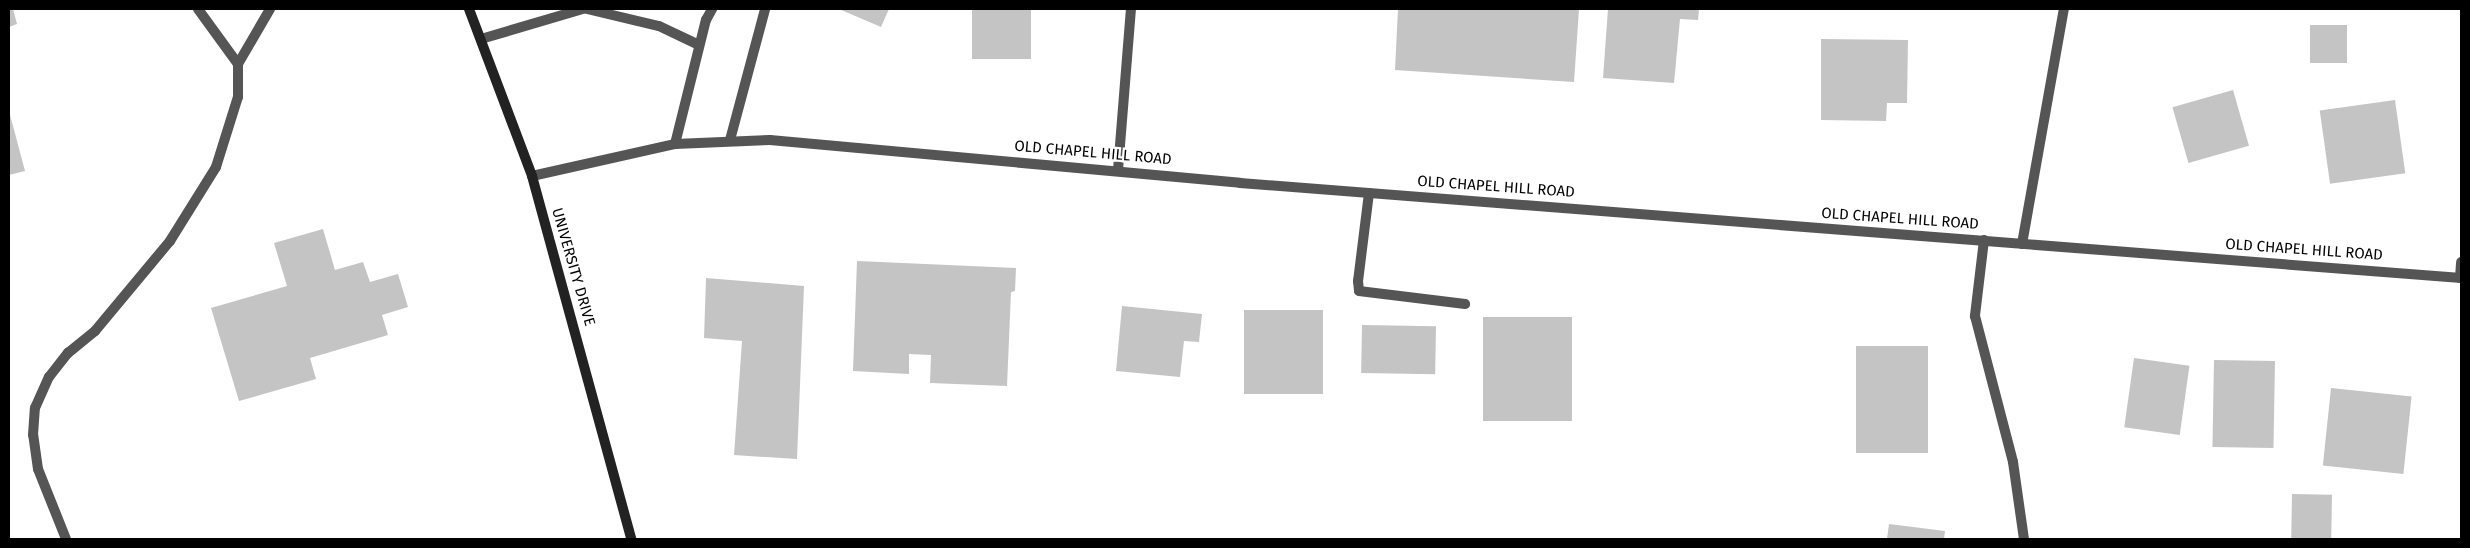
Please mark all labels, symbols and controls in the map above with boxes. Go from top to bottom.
street label: OLD CHAPEL HILL ROAD [1014,137,1172,169]
street label: OLD CHAPEL HILL ROAD [1417,173,1575,201]
street label: OLD CHAPEL HILL ROAD [1821,205,1979,233]
street label: UNIVERSITY DRIVE [548,206,598,328]
street label: OLD CHAPEL HILL ROAD [2225,236,2383,264]

